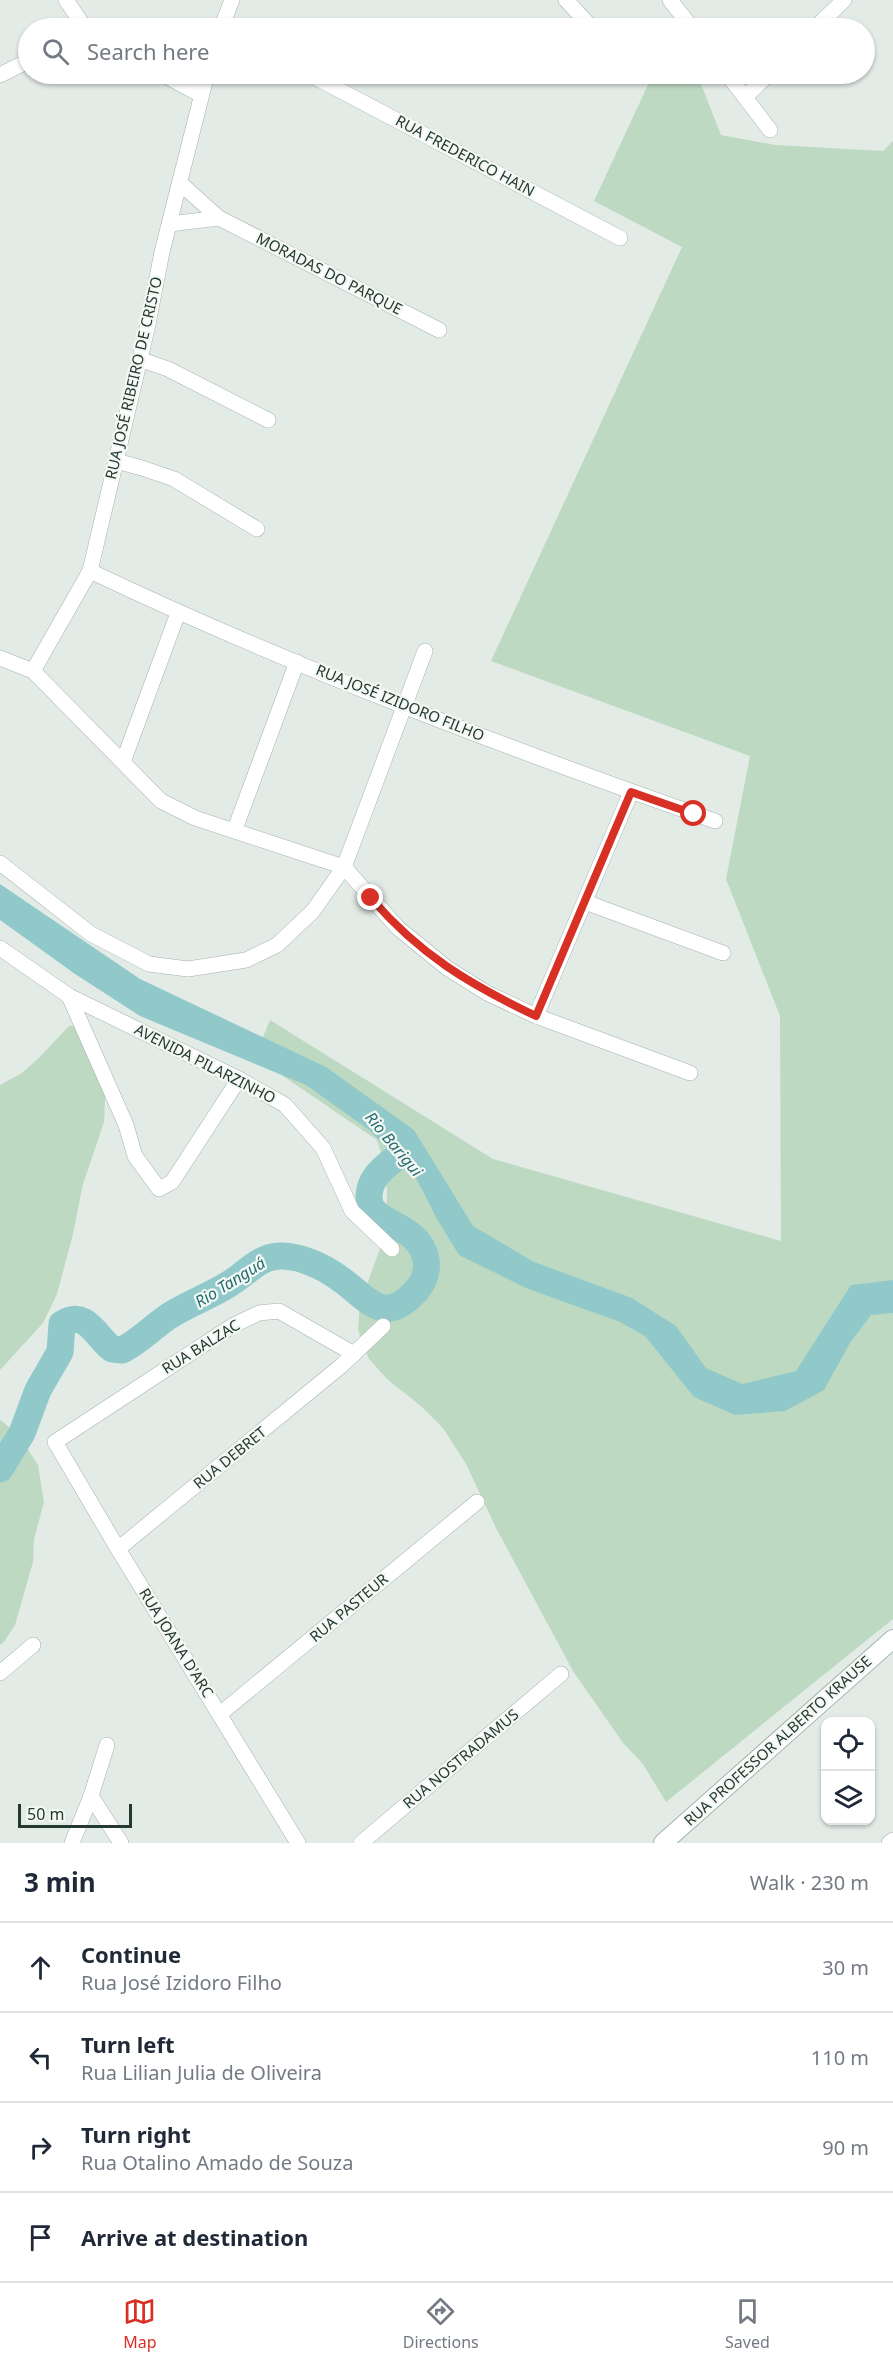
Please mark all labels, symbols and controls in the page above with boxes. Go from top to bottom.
search box [18,18,875,84]
icon: search [39,35,72,68]
text: Search here [87,36,209,66]
street label: RUA FREDERICO HAIN [392,110,538,200]
street label: MORADAS DO PARQUE [253,228,406,319]
street label: RUA JOSÉ RIBEIRO DE CRISTO [100,274,166,481]
street label: RUA JOSÉ IZIDORO FILHO [313,659,487,745]
route start [680,800,706,826]
route end [357,884,383,910]
street label: AVENIDA PILARZINHO [132,1019,279,1107]
water label: Rio Barigui [360,1107,428,1182]
water label: Rio Tanguá [191,1252,269,1312]
street label: RUA BALZAC [158,1314,244,1378]
street label: RUA DEBRET [189,1421,271,1493]
street label: RUA PASTEUR [305,1568,392,1646]
street label: RUA JOANA D'ARC [135,1584,219,1701]
street label: RUA PROFESSOR ALBERTO KRAUSE [679,1651,875,1830]
street label: RUA NOSTRADAMUS [398,1704,522,1813]
map controls [821,1717,875,1825]
button: locate [821,1717,875,1771]
button: layers [821,1771,875,1825]
scale bar [18,1801,132,1828]
text: 50 m [27,1803,64,1825]
text: 3 min [24,1864,96,1900]
text: Walk · 230 m [750,1869,869,1896]
text: Continue [81,1939,181,1969]
icon: ahead [24,1951,57,1984]
text: 30 m [822,1954,869,1981]
text: Rua José Izidoro Filho [81,1969,282,1996]
text: Turn left [81,2029,175,2059]
icon: left [24,2041,57,2074]
text: 110 m [811,2044,869,2071]
text: Rua Lilian Julia de Oliveira [81,2059,322,2086]
text: Turn right [81,2119,191,2149]
icon: right [24,2131,57,2164]
text: 90 m [822,2134,869,2161]
text: Rua Otalino Amado de Souza [81,2149,353,2176]
icon: arrive [24,2221,57,2254]
text: Arrive at destination [81,2222,308,2252]
tab: Map [123,2295,156,2353]
tab: Directions [403,2295,479,2353]
tab: Saved [725,2295,770,2353]

